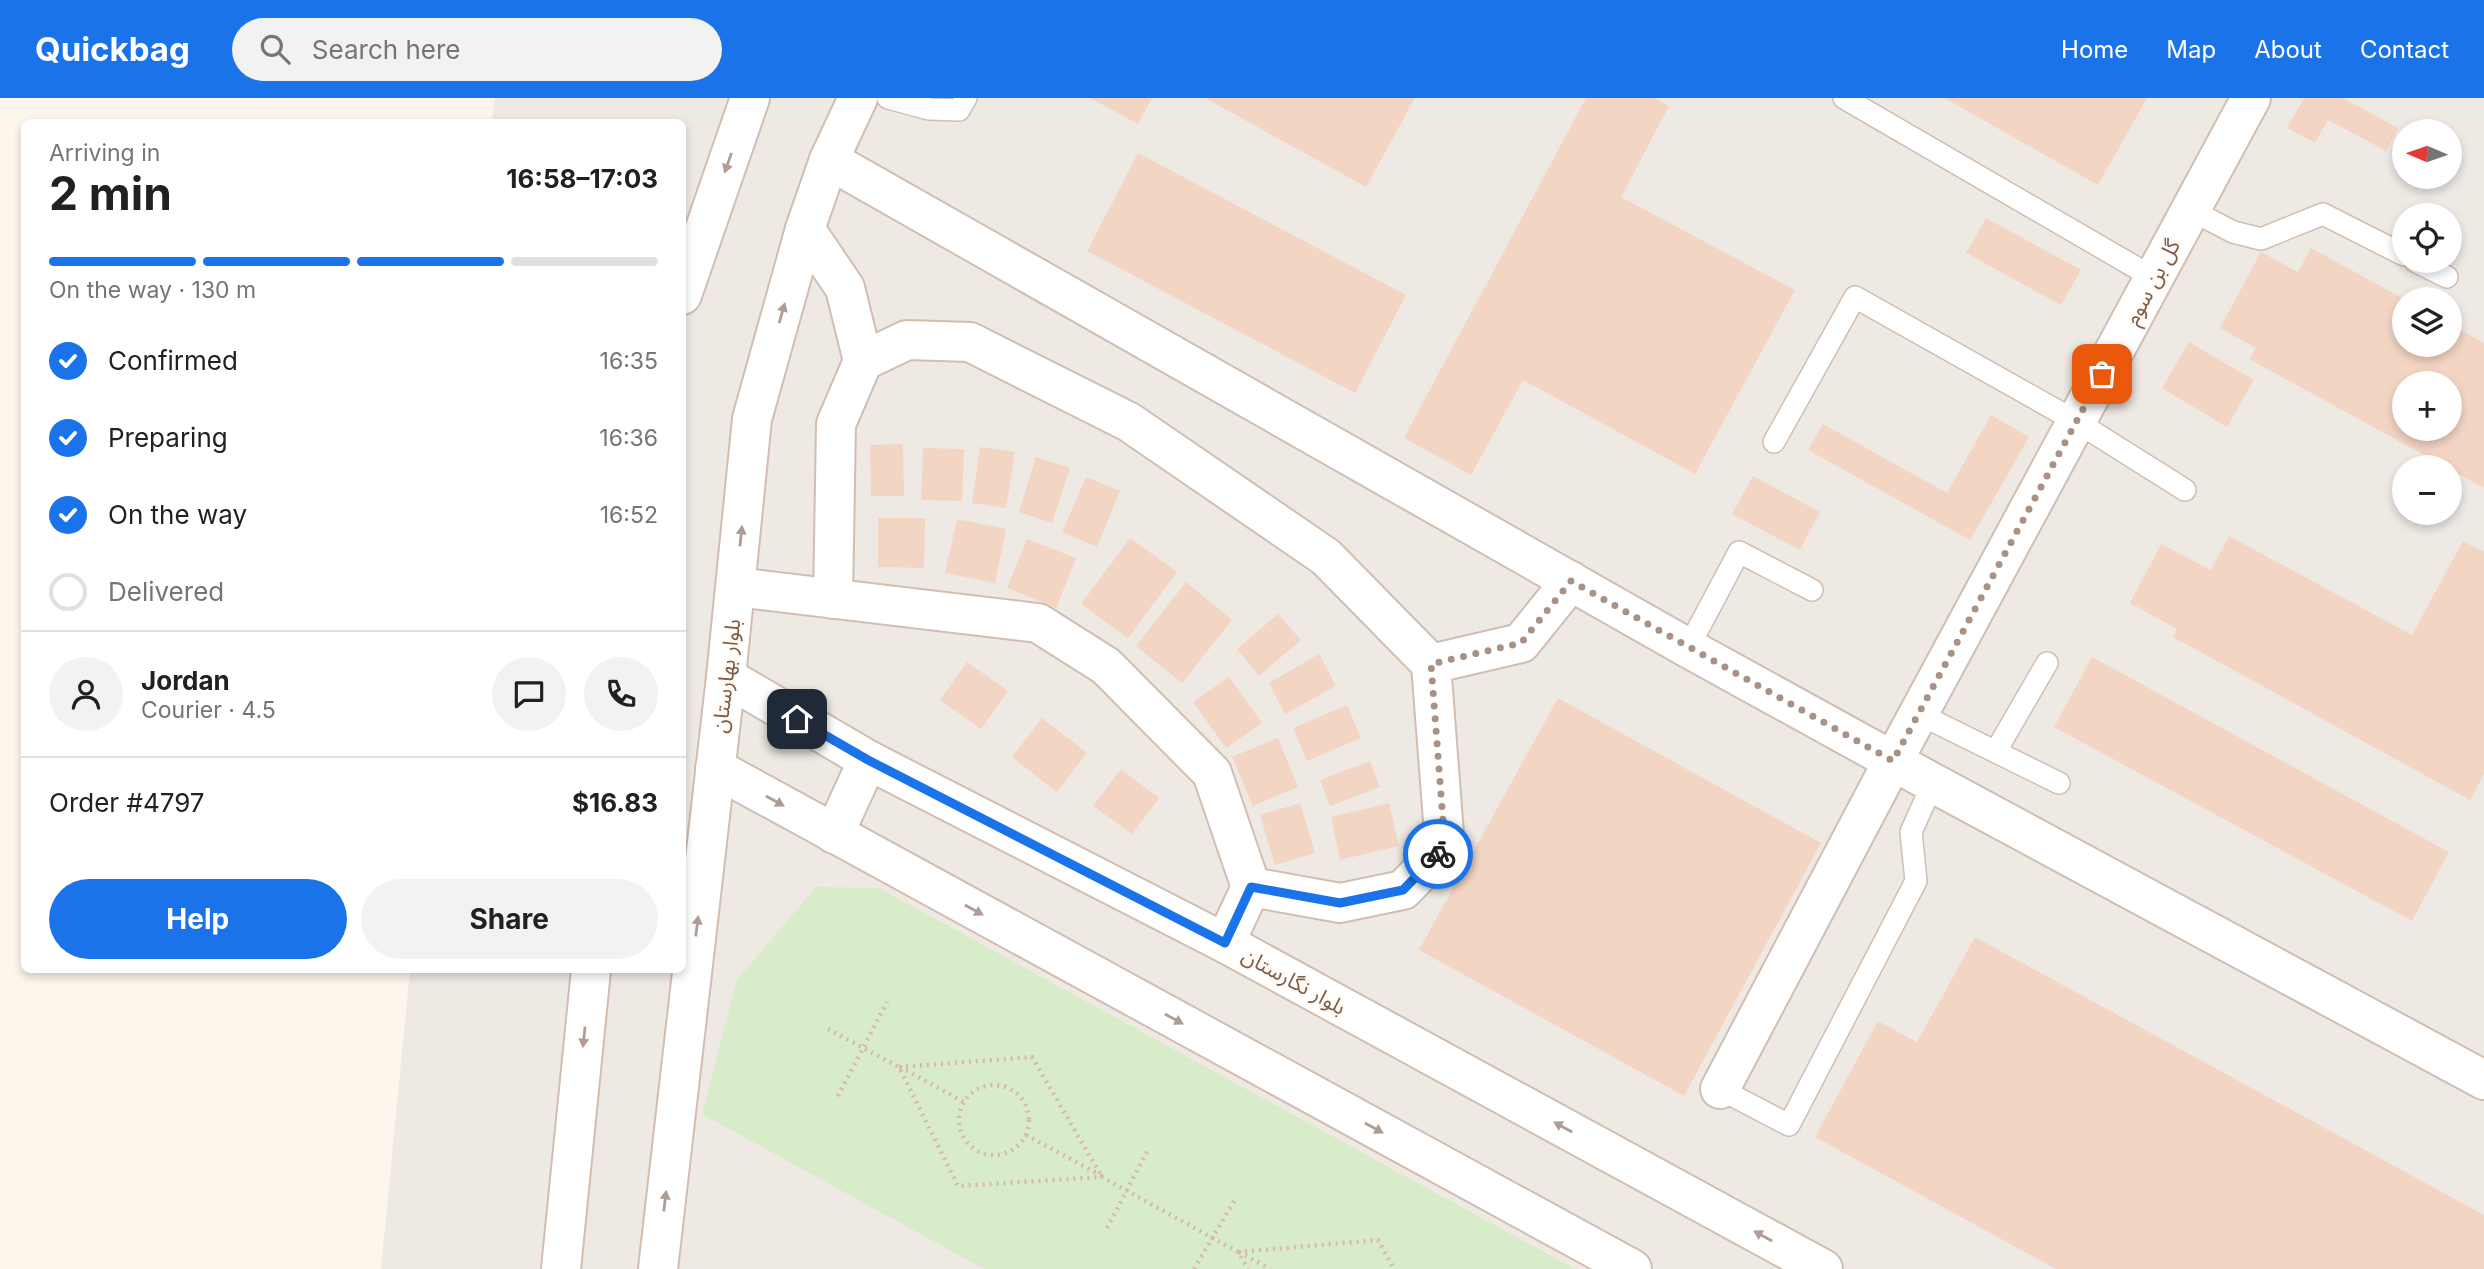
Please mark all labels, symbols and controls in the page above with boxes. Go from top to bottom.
search box [232,18,722,81]
text: Quickbag [35,29,190,69]
icon: search [256,30,294,68]
text: Search here [312,34,460,65]
text: Home [2061,35,2128,64]
text: Map [2166,35,2216,64]
text: About [2254,35,2322,64]
text: Contact [2360,35,2449,64]
north arrow [2392,119,2462,189]
map controls [2392,119,2462,525]
text: Arriving in [49,139,160,167]
one-way arrow [722,152,733,173]
text: 16:58–17:03 [506,163,658,194]
text: 2 min [49,165,172,221]
button: locate [2392,203,2462,273]
street label: گل بن سوم [2119,235,2189,331]
text: On the way · 130 m [49,276,256,304]
button: layers [2392,287,2462,357]
one-way arrow [777,302,787,323]
icon: check [49,342,87,380]
pin [2072,344,2132,404]
text: Confirmed [108,345,238,376]
text: 16:35 [600,347,658,375]
icon: bag [2083,355,2121,393]
button: + [2392,371,2462,441]
icon: check [49,419,87,457]
text: Preparing [108,422,228,453]
text: 16:36 [599,424,658,452]
button: − [2392,455,2462,525]
icon: check [49,496,87,534]
text: On the way [108,499,247,530]
text: 16:52 [600,501,658,529]
one-way arrow [736,525,747,547]
text: Delivered [108,576,224,607]
street label: بلوار بهارستان [707,618,745,734]
button: person [49,657,123,731]
button: chat [492,657,566,731]
button: phone [584,657,658,731]
text: Jordan [141,665,230,696]
pin [767,689,827,749]
text: Courier · 4.5 [141,696,276,724]
icon: home [778,700,816,738]
text: Order #4797 [49,787,204,818]
text: $16.83 [572,787,658,818]
one-way arrow [765,795,784,807]
courier [1403,819,1473,889]
icon: bike [1419,835,1457,873]
button: Help [49,879,347,959]
button: Share [361,879,658,959]
one-way arrow [965,904,984,916]
one-way arrow [691,915,702,937]
street label: بلوار نگارستان [1238,942,1350,1020]
one-way arrow [1164,1013,1184,1025]
one-way arrow [578,1027,589,1049]
one-way arrow [1364,1122,1384,1134]
one-way arrow [1553,1122,1573,1133]
one-way arrow [660,1190,671,1212]
one-way arrow [1753,1230,1772,1242]

